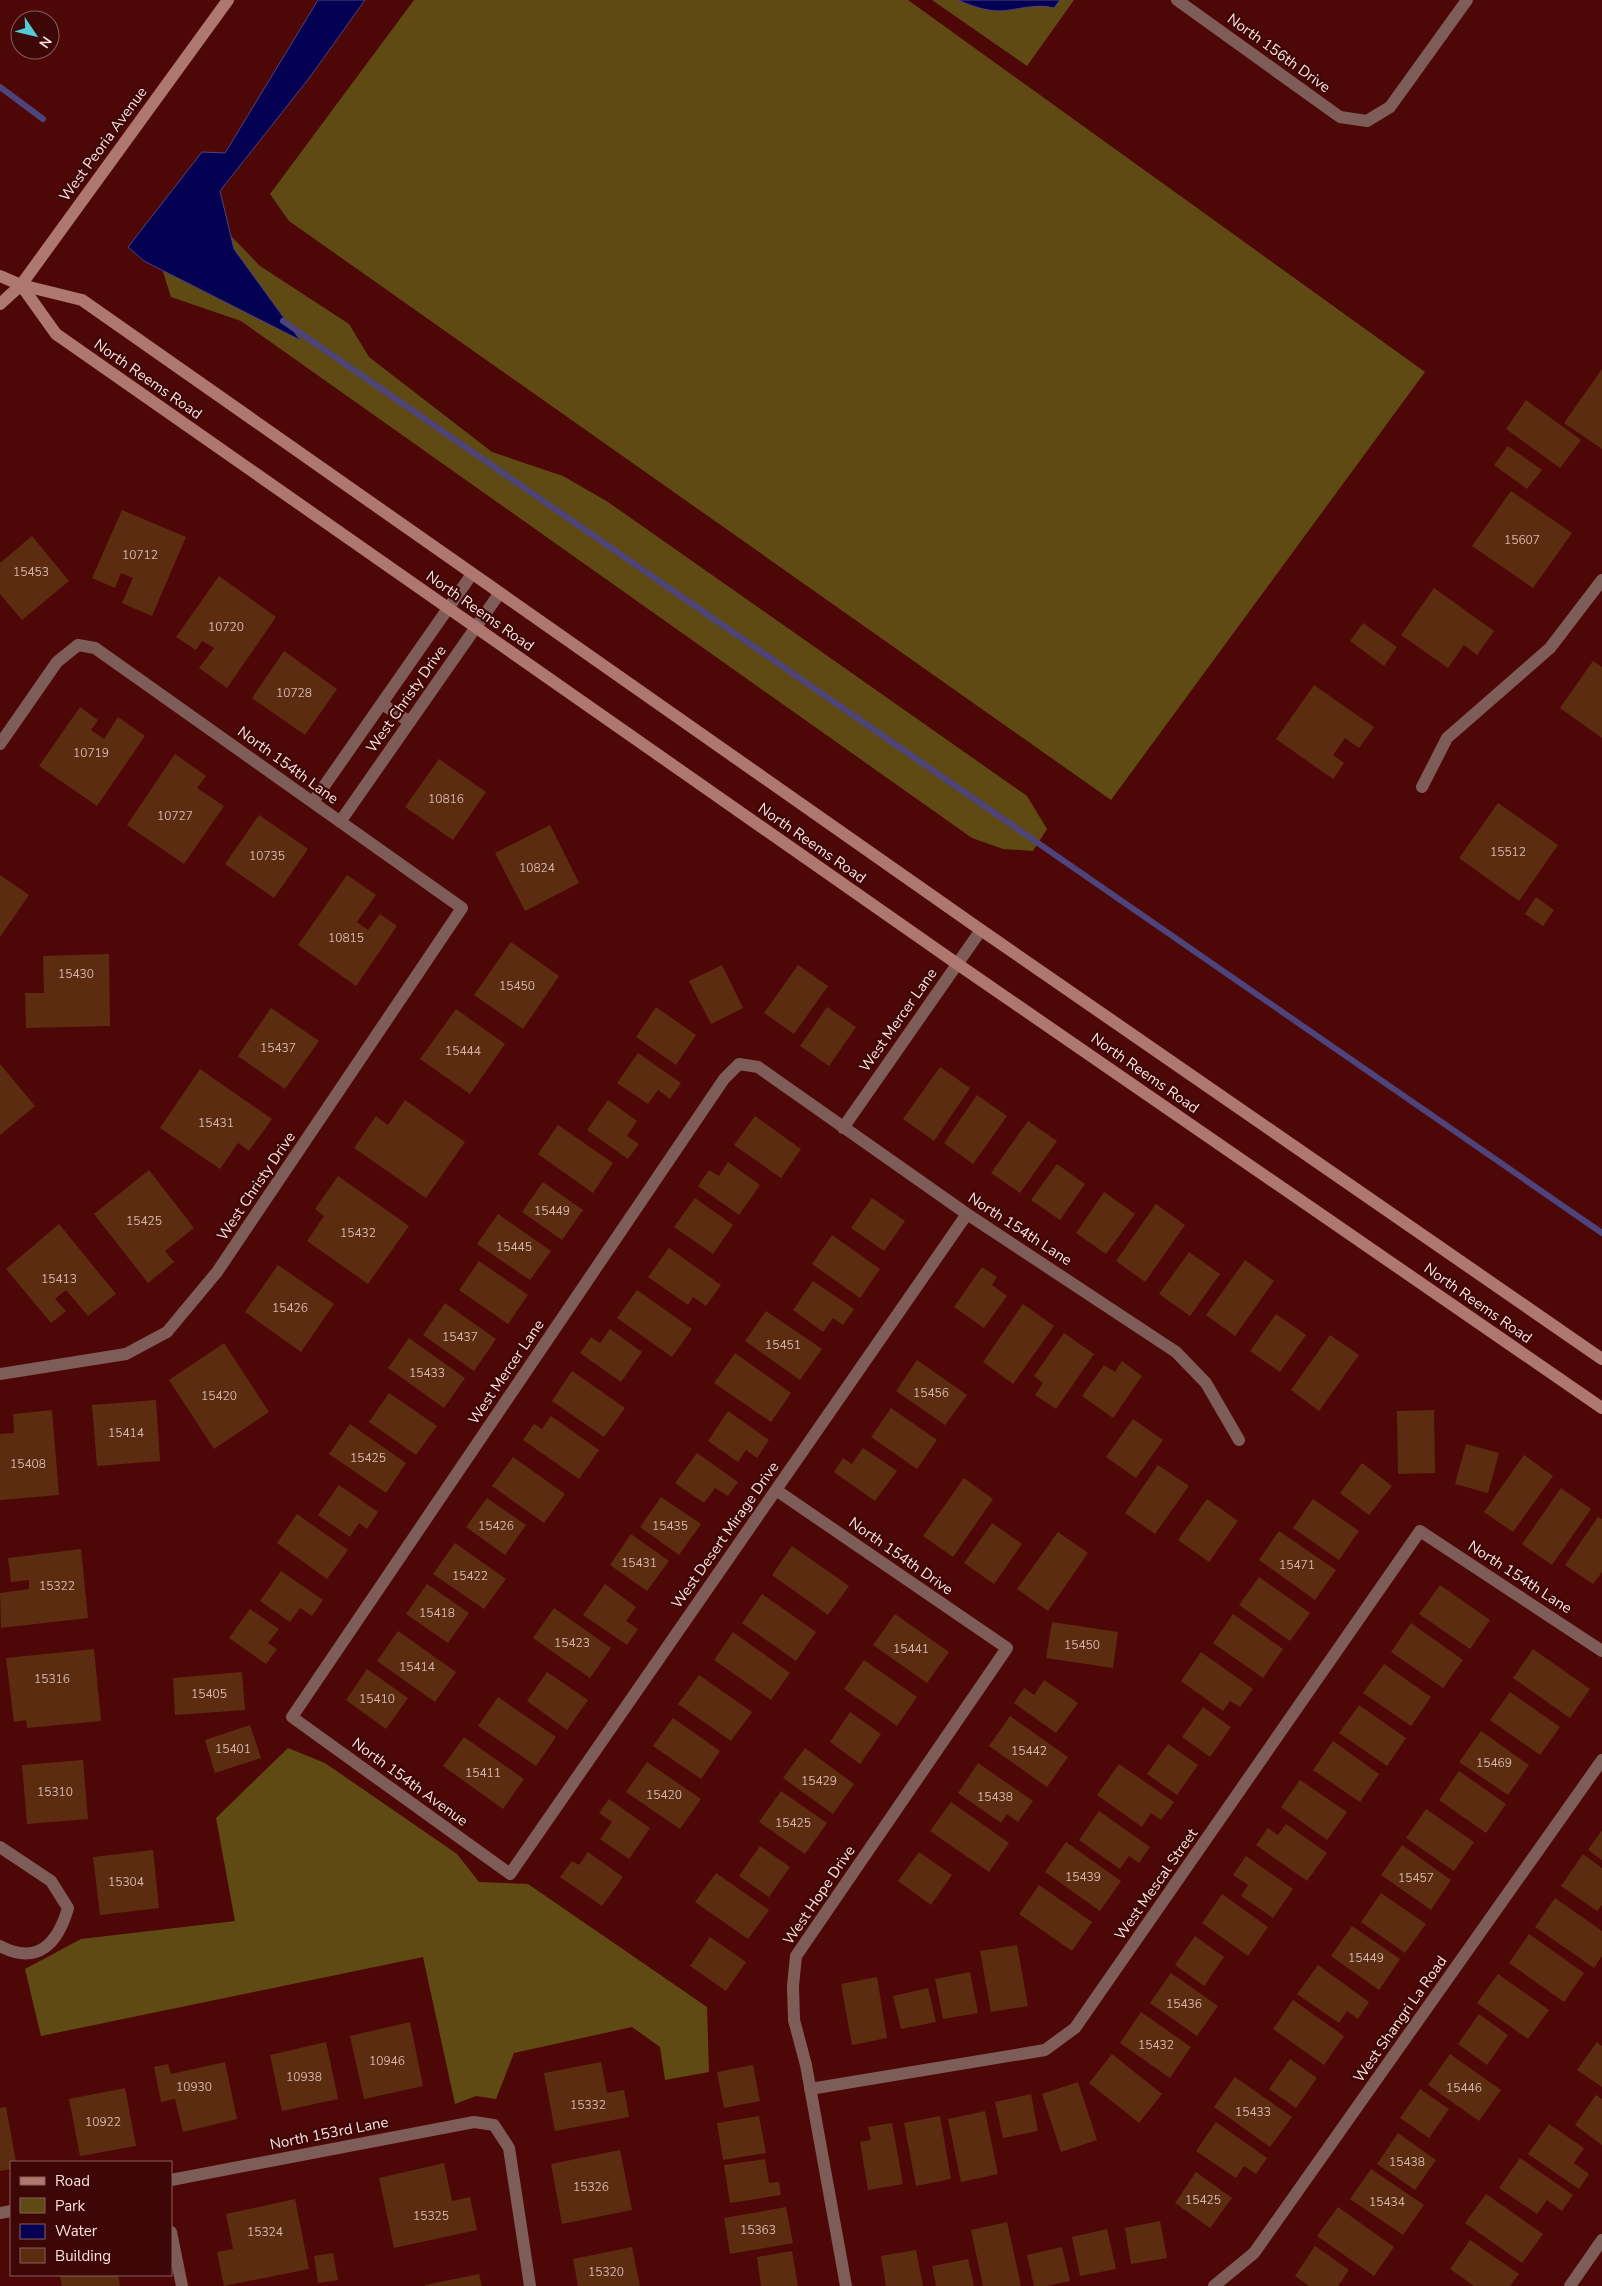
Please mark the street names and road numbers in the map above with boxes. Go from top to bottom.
street label: North 156th Drive [1223,9,1335,97]
street label: West Peoria Avenue [55,83,151,205]
street label: North Reems Road [90,334,206,424]
street label: North Reems Road [422,566,538,656]
street label: West Christy Drive [361,641,451,757]
street label: North 154th Lane [234,722,342,808]
street label: North Reems Road [754,798,870,888]
street label: West Mercer Lane [855,964,941,1076]
street label: North Reems Road [1087,1028,1203,1118]
street label: West Christy Drive [212,1128,300,1244]
street label: North 154th Lane [964,1188,1076,1270]
street label: North Reems Road [1420,1258,1536,1348]
street label: West Mercer Lane [463,1316,549,1428]
street label: West Desert Mirage Drive [667,1458,783,1612]
street label: North 154th Drive [845,1513,957,1599]
street label: North 154th Lane [1464,1536,1576,1618]
street label: North 154th Avenue [348,1733,472,1831]
street label: West Mescal Street [1110,1824,1202,1944]
street label: West Hope Drive [778,1841,860,1949]
street label: West Shangri La Road [1349,1952,1451,2086]
street label: North 153rd Lane [268,2112,390,2154]

